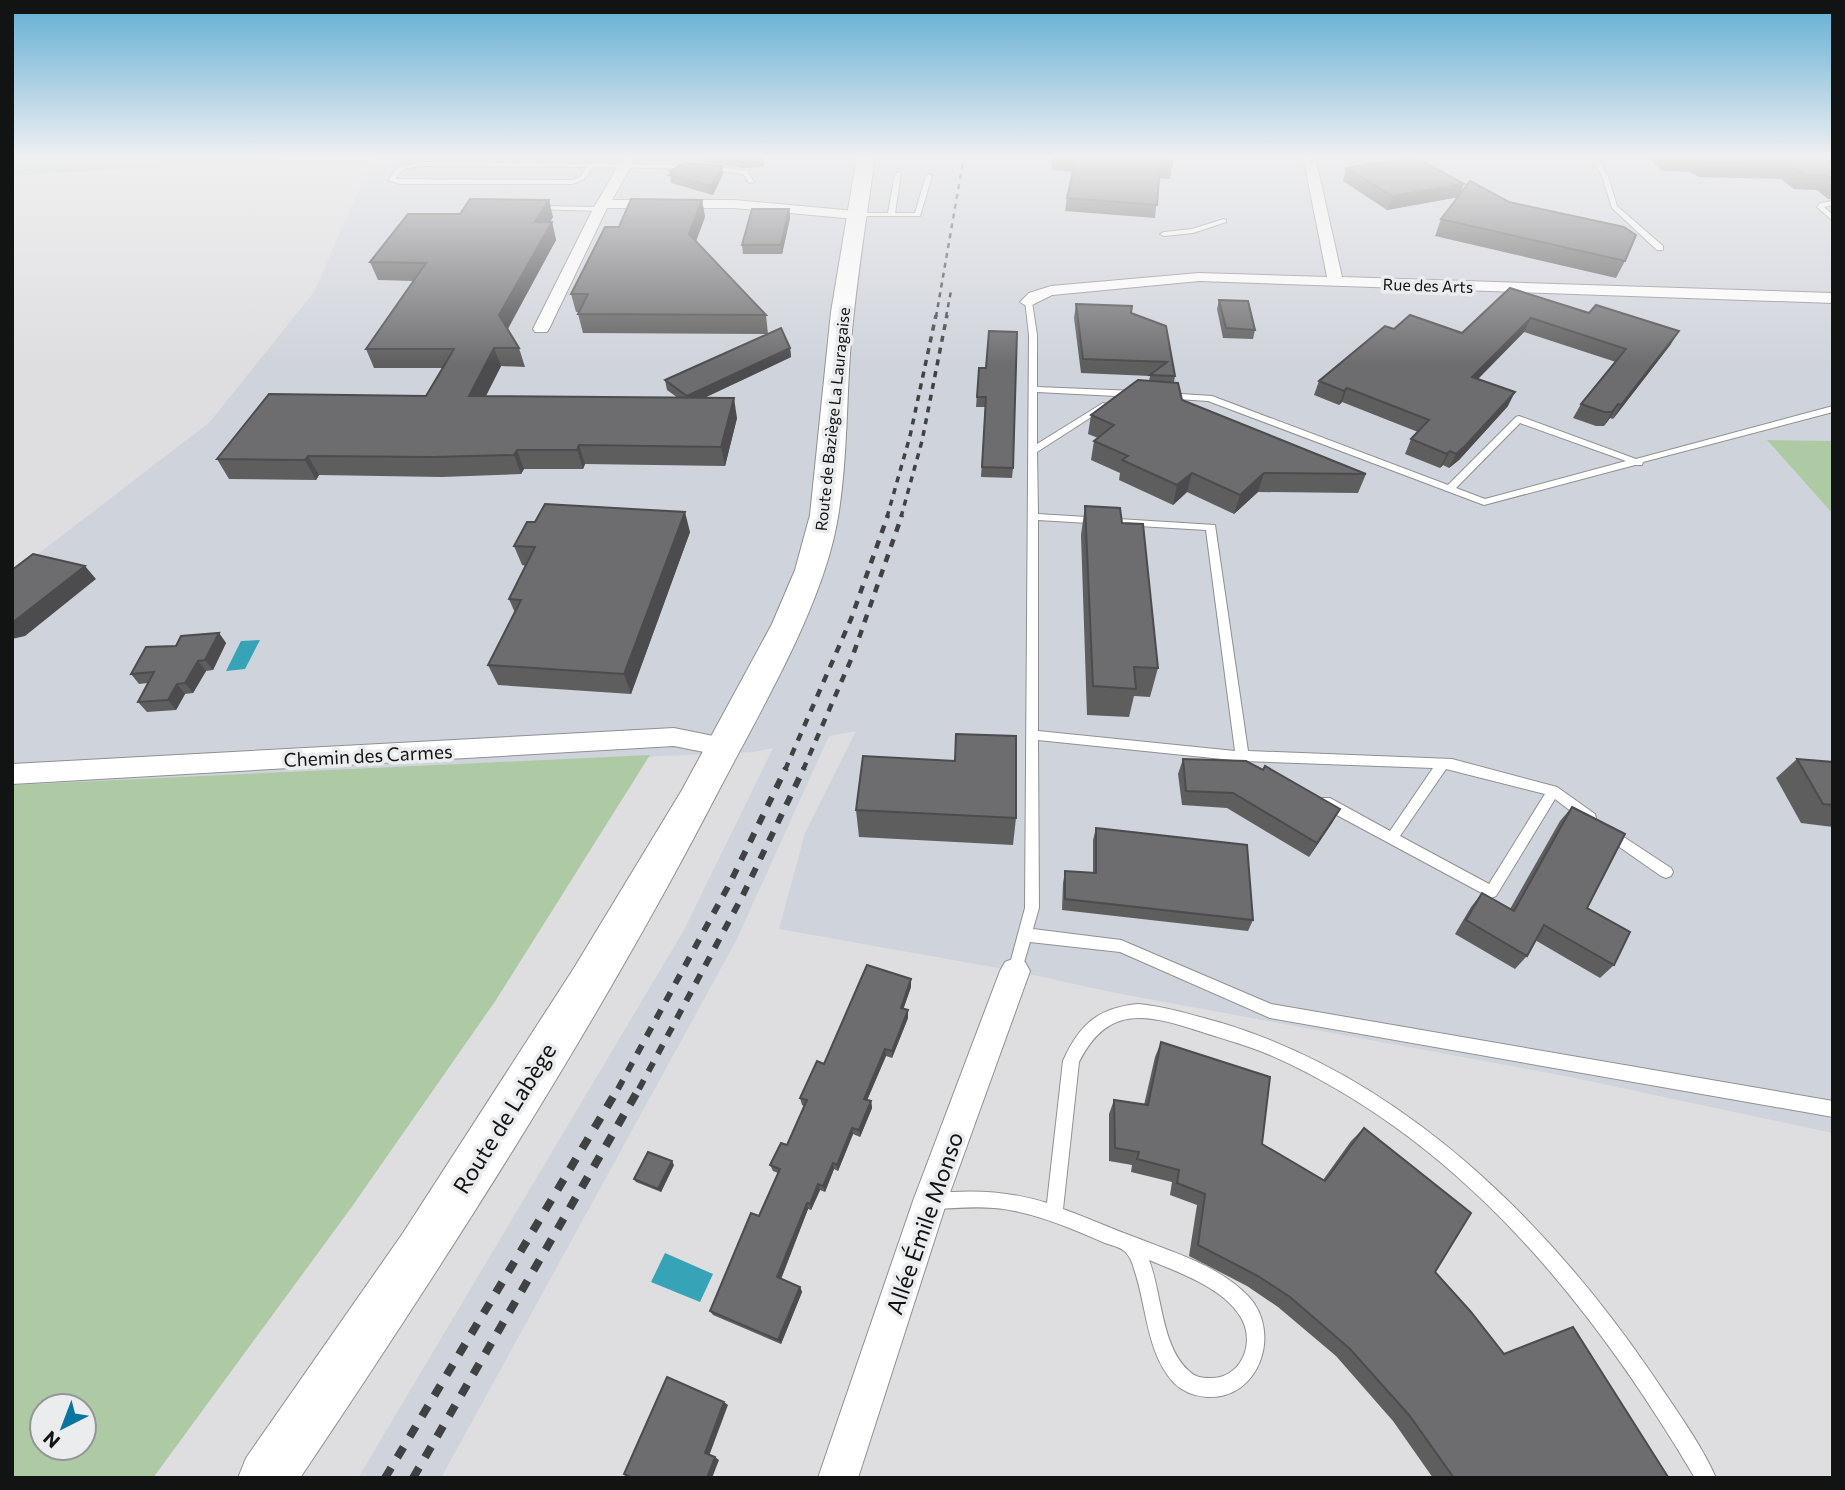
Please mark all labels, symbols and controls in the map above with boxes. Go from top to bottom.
street label: Rue des Arts [1383,274,1473,296]
street label: Route de Baziège La Lauragaise [811,306,853,532]
street label: Chemin des Carmes [283,739,453,771]
street label: Route de Labège [447,1038,561,1198]
street label: Allée Émile Monso [880,1128,968,1318]
north arrow [28,1392,98,1462]
text: N [38,1427,64,1453]

